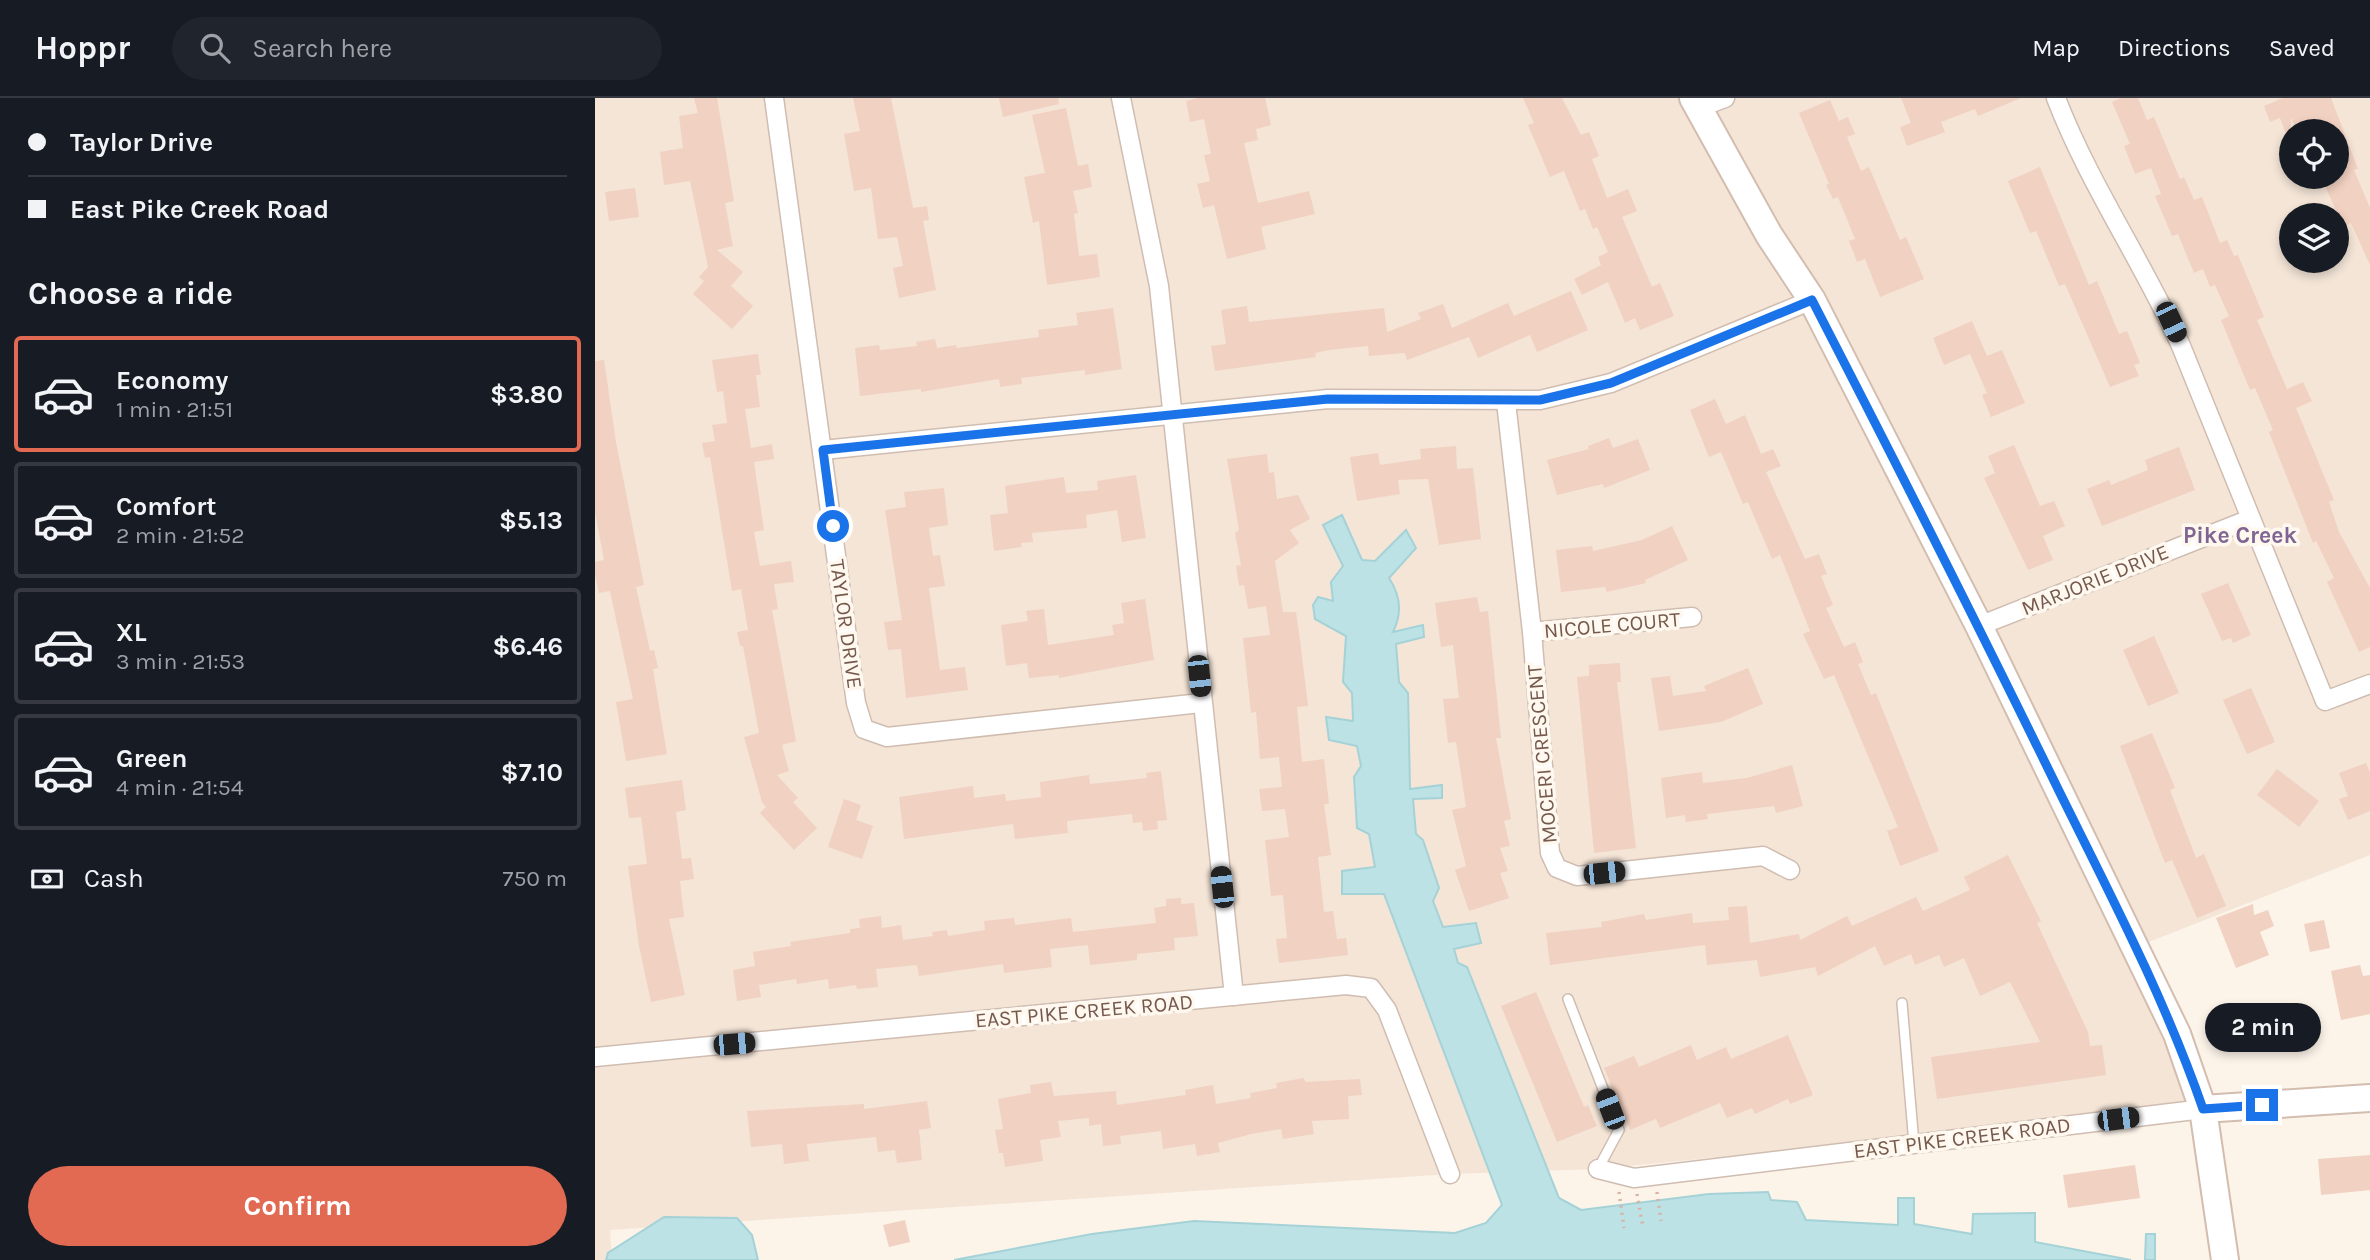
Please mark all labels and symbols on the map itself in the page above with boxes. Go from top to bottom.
car [2153,299,2190,345]
route start [817,510,849,542]
district label: Pike Creek [2183,522,2297,549]
street label: MARJORIE DRIVE [2018,540,2172,620]
street label: TAYLOR DRIVE [825,558,867,690]
street label: NICOLE COURT [1543,607,1682,643]
car [1187,654,1212,698]
street label: MOCERI CRESCENT [1522,663,1562,844]
car [1583,860,1626,886]
car [1210,865,1235,909]
street label: EAST PIKE CREEK ROAD [974,990,1194,1032]
callout: 2 min [2204,1004,2320,1052]
car [713,1032,756,1056]
car [1593,1086,1628,1132]
route end [2246,1089,2278,1121]
car [2096,1106,2141,1132]
street label: EAST PIKE CREEK ROAD [1852,1113,2072,1163]

